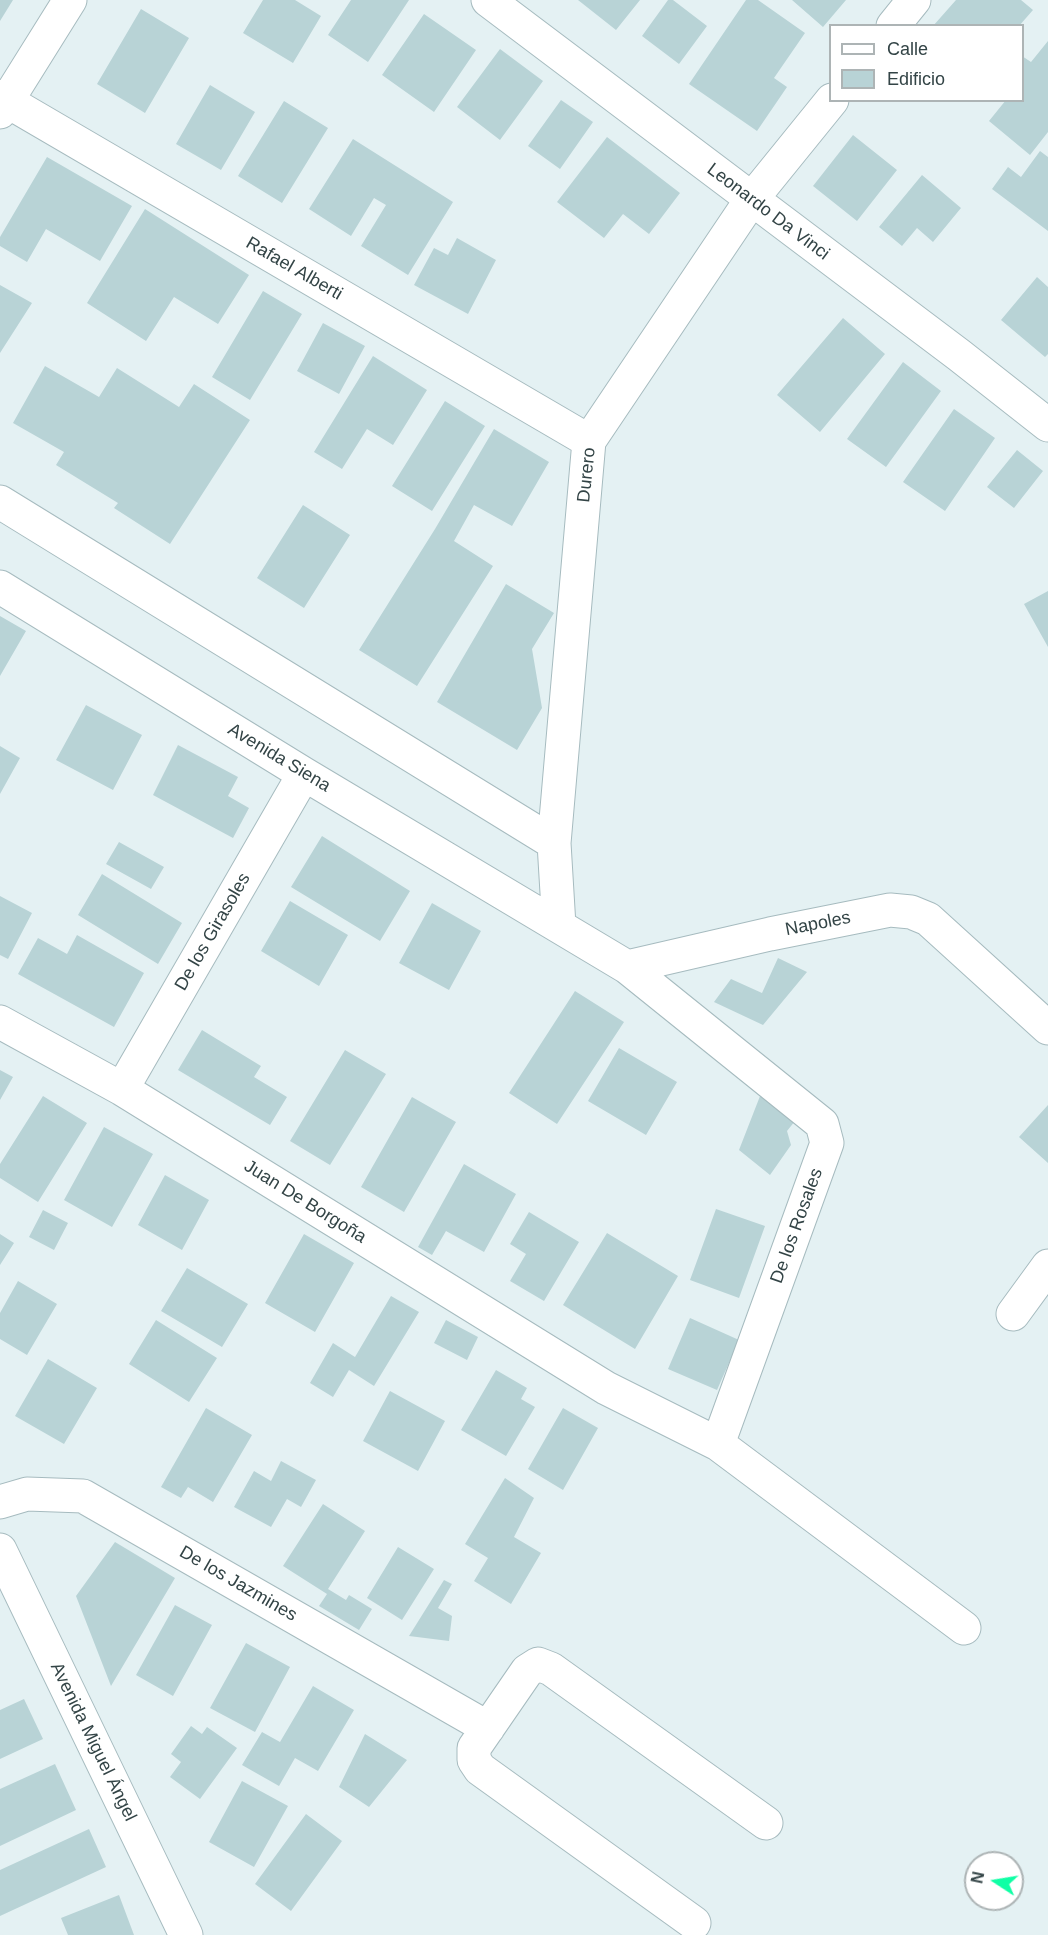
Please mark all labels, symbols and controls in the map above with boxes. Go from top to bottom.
legend [829,24,1024,102]
text: Calle [887,39,928,59]
text: Edificio [887,69,945,89]
street label: Leonardo Da Vinci [702,159,834,265]
street label: Rafael Alberti [242,233,346,305]
street label: Durero [573,447,601,503]
street label: Avenida Siena [224,719,334,797]
street label: De los Girasoles [171,869,255,995]
street label: Napoles [784,907,852,941]
street label: Juan De Borgoña [240,1156,370,1248]
street label: De los Rosales [766,1165,828,1287]
street label: De los Jazmines [175,1542,301,1626]
street label: Avenida Miguel Ángel [45,1659,141,1825]
north arrow [964,1851,1024,1911]
text: N [968,1870,987,1885]

